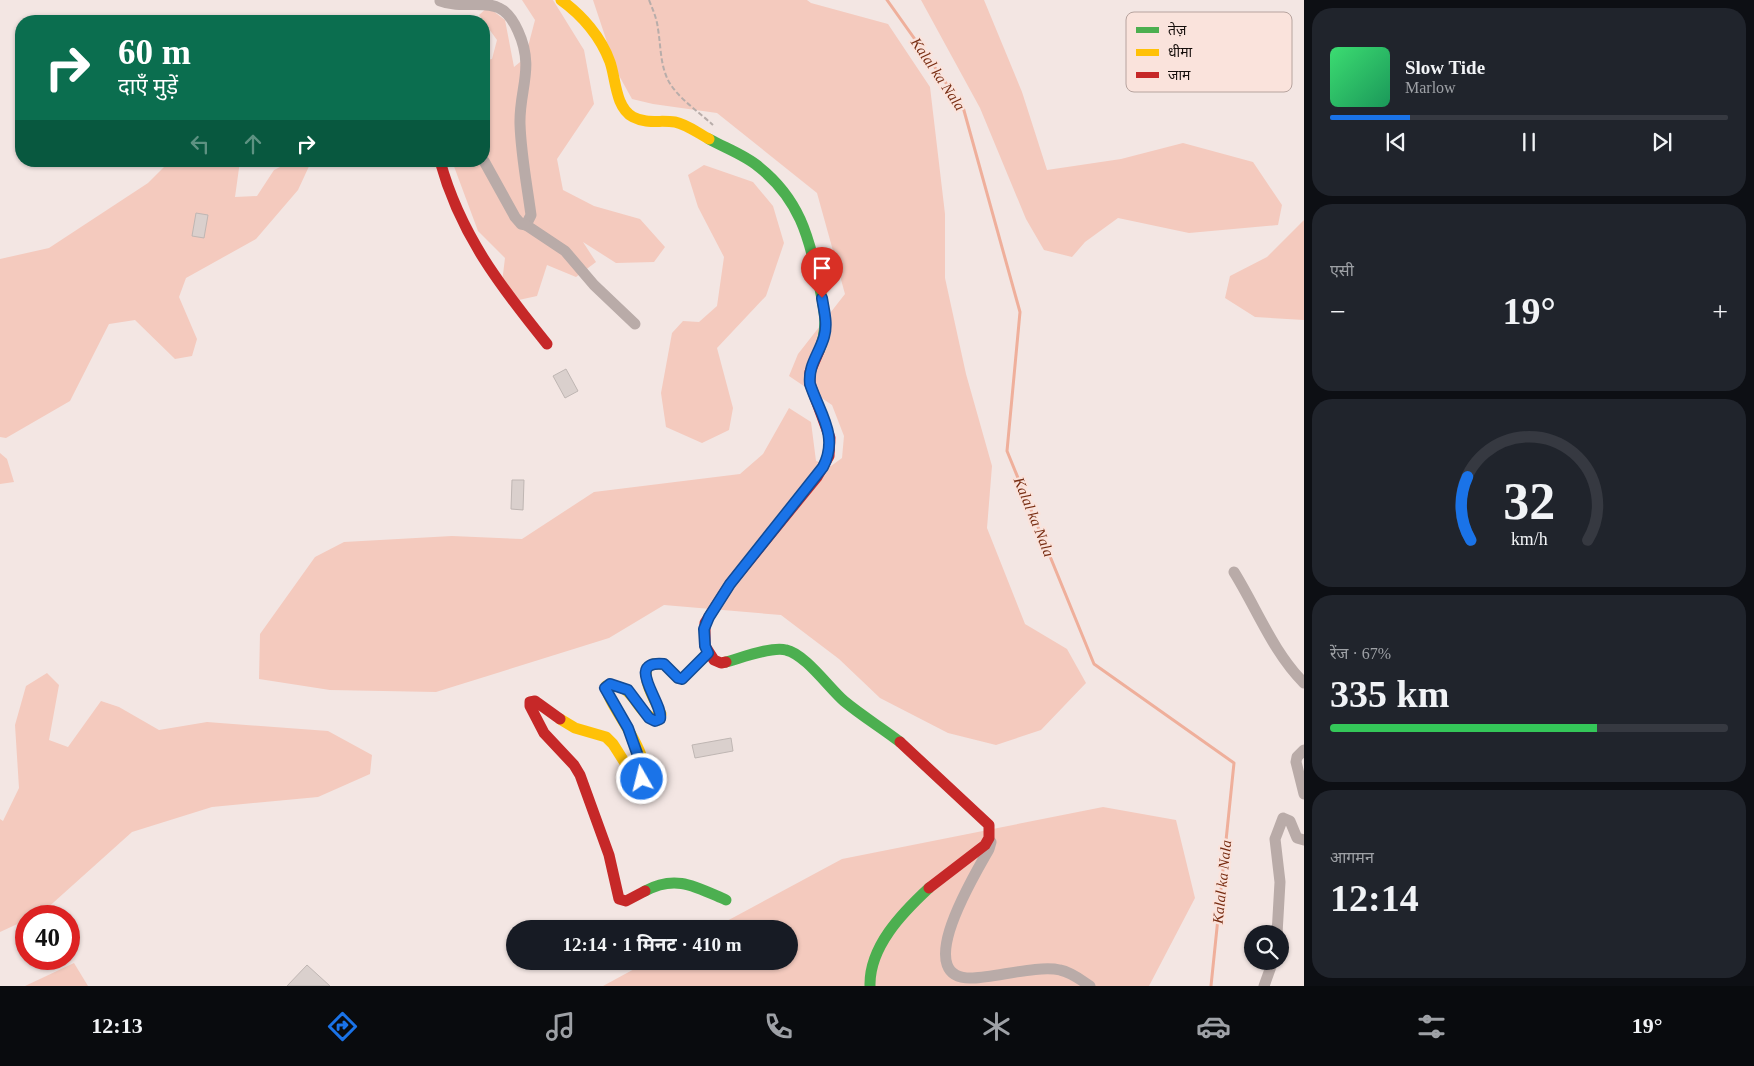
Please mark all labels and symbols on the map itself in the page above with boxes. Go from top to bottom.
legend [1126,12,1292,92]
text: तेज़ [1168,21,1187,38]
water label: Kalal ka Nala [907,34,968,113]
text: धीमा [1168,44,1193,60]
text: जाम [1168,68,1191,83]
pin [801,247,843,298]
water label: Kalal ka Nala [1010,474,1057,559]
position arrow [615,752,667,804]
water label: Kalal ka Nala [1210,839,1234,926]
speed limit sign: 40 [15,905,80,970]

